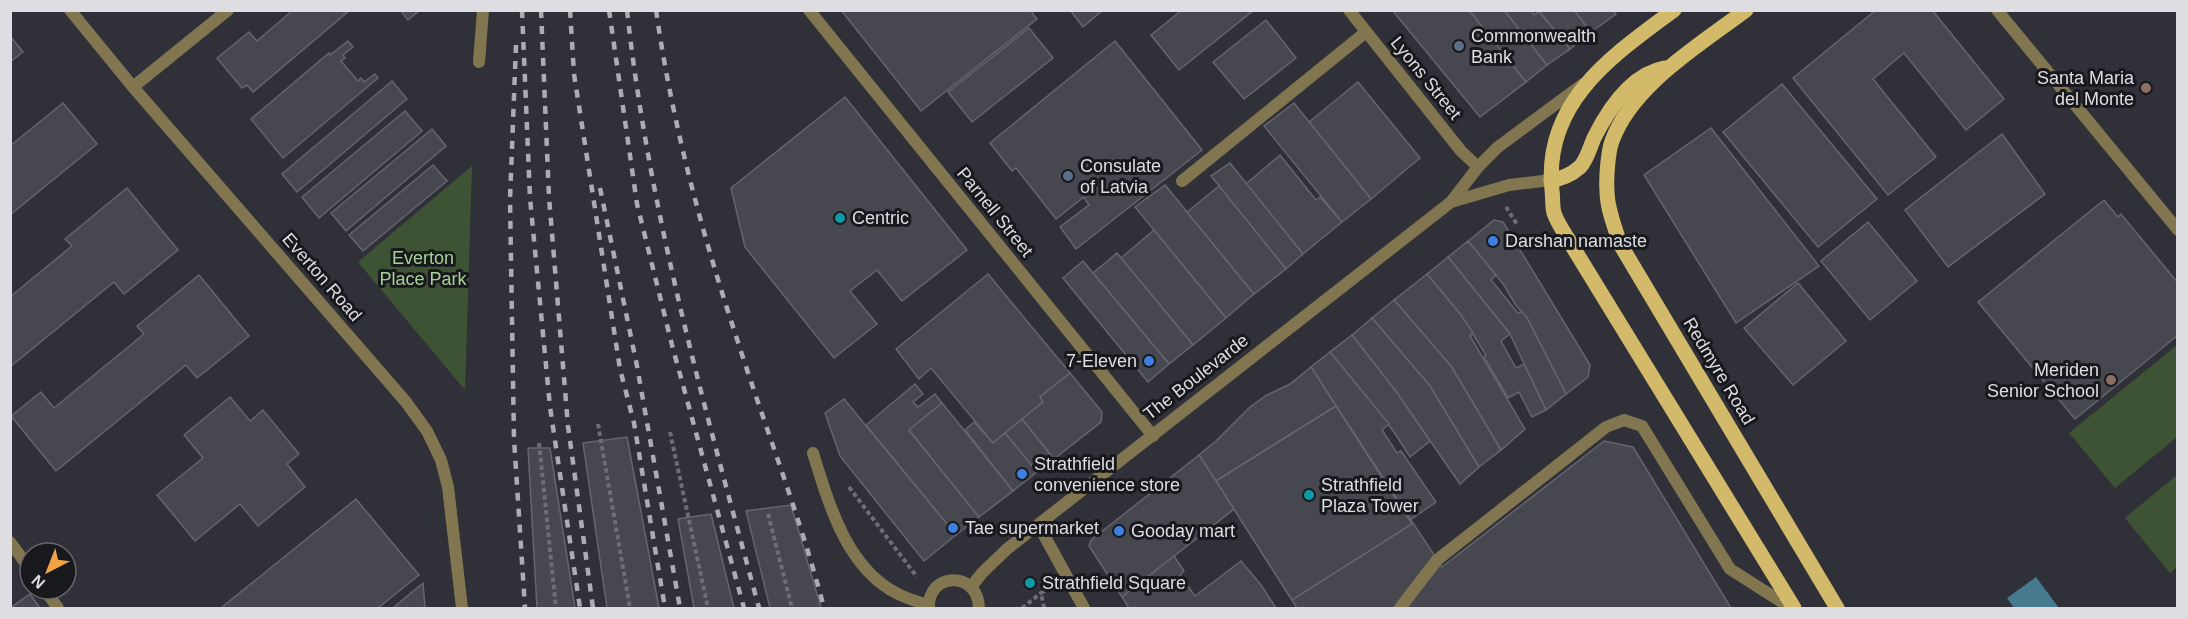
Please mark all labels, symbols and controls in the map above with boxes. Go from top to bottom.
place label: Commonwealth Bank [1471,26,1596,67]
street label: Lyons Street [1387,33,1465,123]
marker: Commonwealth Bank [1452,39,1466,53]
place label: Santa Maria del Monte [2037,68,2135,109]
marker: Santa Maria del Monte [2139,81,2153,95]
place label: Consulate of Latvia [1080,156,1161,197]
street label: Parnell Street [953,163,1037,261]
marker: Consulate of Latvia [1061,169,1075,183]
place label: Centric [852,208,909,228]
marker: Centric [833,211,847,225]
street label: Everton Road [278,229,366,325]
place label: Darshan namaste [1505,231,1647,251]
marker: Darshan namaste [1486,234,1500,248]
park label: Everton Place Park [379,248,468,289]
street label: Redmyre Road [1679,314,1759,428]
street label: The Boulevarde [1140,330,1252,424]
place label: 7-Eleven [1066,351,1137,371]
marker: 7-Eleven [1142,354,1156,368]
place label: Meriden Senior School [1987,360,2099,401]
marker: Meriden Senior School [2104,373,2118,387]
place label: Strathfield convenience store [1034,454,1180,495]
marker: Strathfield convenience store [1015,467,1029,481]
place label: Strathfield Plaza Tower [1321,475,1419,516]
marker: Strathfield Plaza Tower [1302,488,1316,502]
place label: Tae supermarket [965,518,1099,538]
marker: Tae supermarket [946,521,960,535]
place label: Gooday mart [1131,521,1235,541]
marker: Gooday mart [1112,524,1126,538]
north arrow [18,541,78,601]
text: N [28,572,48,592]
place label: Strathfield Square [1042,573,1186,593]
marker: Strathfield Square [1023,576,1037,590]

